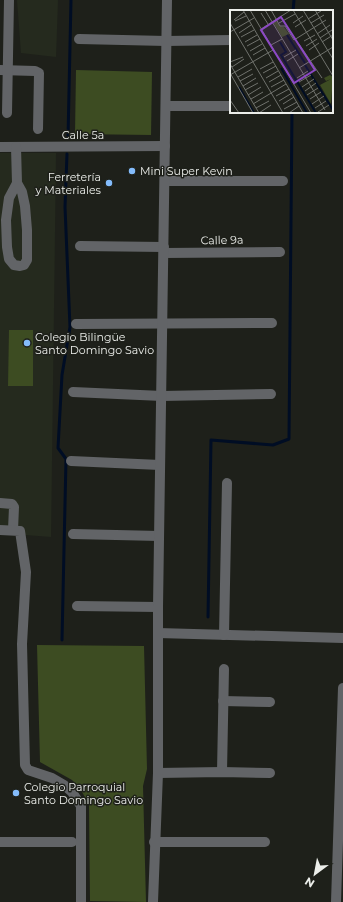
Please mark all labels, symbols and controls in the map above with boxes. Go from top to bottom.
inset map [230,10,333,113]
street label: Calle 5a [62,128,104,142]
place label: Mini Super Kevin [140,164,233,178]
marker: Mini Super Kevin [127,166,137,176]
place label: Ferretería y Materiales [35,170,102,197]
marker: Ferretería y Materiales [104,178,114,188]
street label: Calle 9a [200,233,244,247]
place label: Colegio Bilingüe Santo Domingo Savio [35,330,154,357]
marker: Colegio Bilingüe Santo Domingo Savio [22,338,32,348]
place label: Colegio Parroquial Santo Domingo Savio [24,780,143,807]
marker: Colegio Parroquial Santo Domingo Savio [11,788,21,798]
north arrow [295,854,335,894]
text: N [302,874,317,891]

